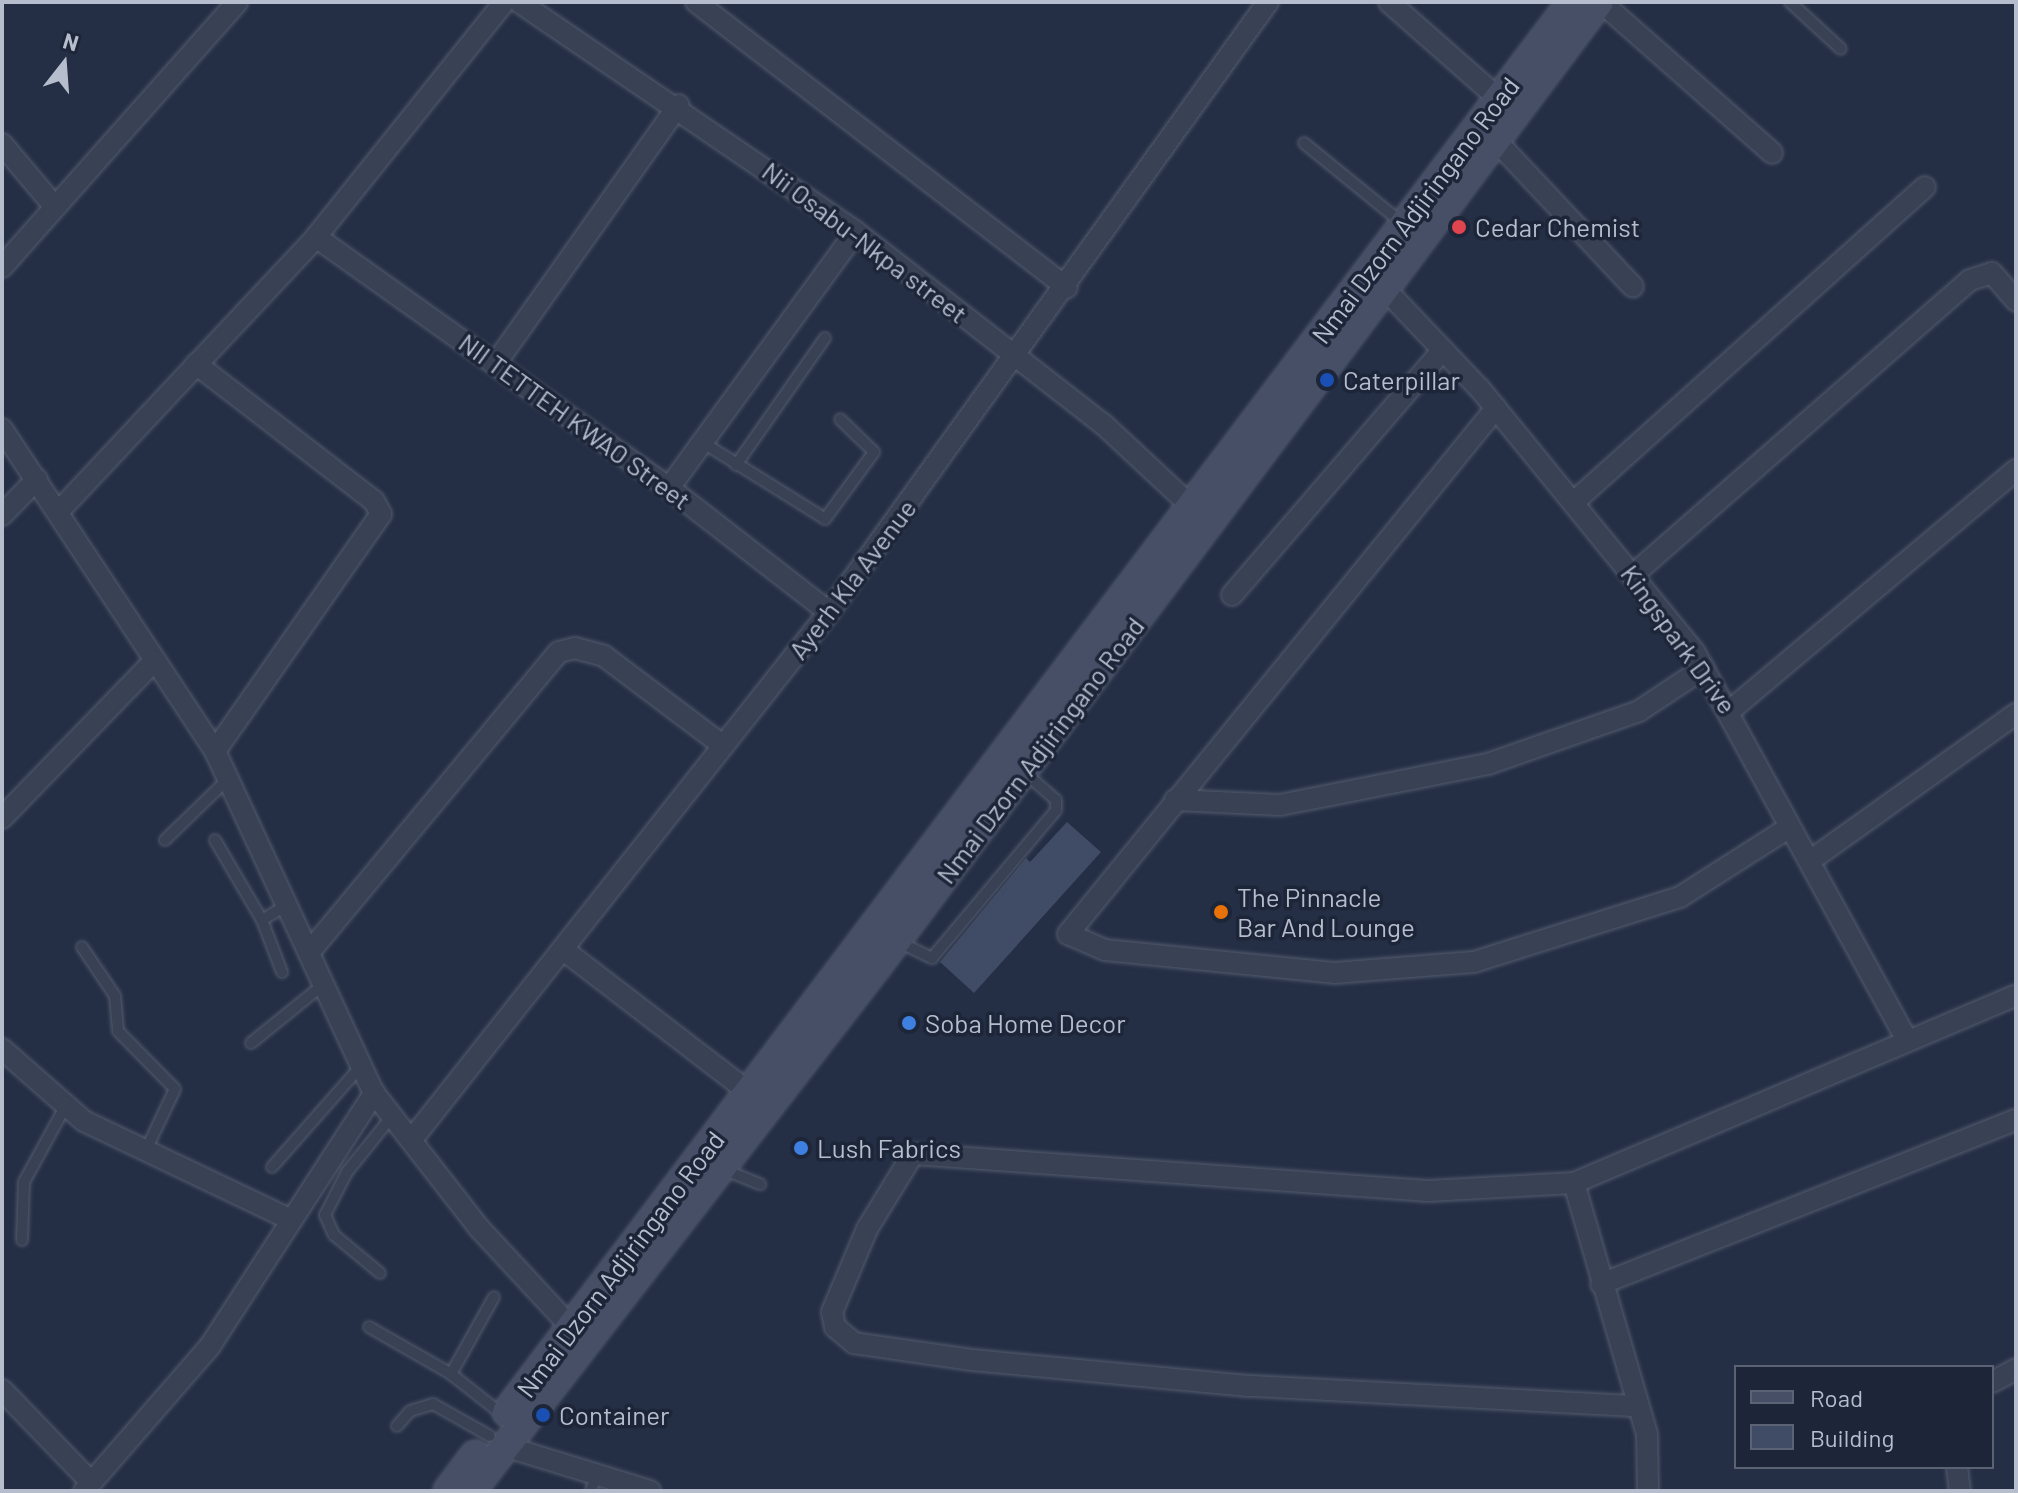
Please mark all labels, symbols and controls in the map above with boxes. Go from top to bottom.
north arrow [24,24,104,104]
text: N [60,26,82,56]
street label: Nmai Dzorn Adjiringano Road [1305,71,1525,349]
street label: Nii Osabu-Nkpa street [757,155,973,329]
place label: Cedar Chemist [1475,211,1640,243]
marker: Cedar Chemist [1450,218,1468,236]
street label: NII TETTEH KWAO Street [453,327,697,515]
place label: Caterpillar [1343,364,1460,396]
marker: Caterpillar [1318,371,1336,389]
street label: Ayerh Kla Avenue [782,493,922,665]
street label: Kingspark Drive [1615,559,1743,719]
street label: Nmai Dzorn Adjiringano Road [930,611,1150,889]
place label: The Pinnacle Bar And Lounge [1237,881,1415,942]
marker: The Pinnacle Bar And Lounge [1212,903,1230,921]
place label: Soba Home Decor [925,1007,1126,1039]
marker: Soba Home Decor [900,1014,918,1032]
street label: Nmai Dzorn Adjiringano Road [510,1125,730,1403]
place label: Lush Fabrics [817,1132,961,1164]
marker: Lush Fabrics [792,1139,810,1157]
legend [1734,1365,1994,1469]
text: Road [1810,1383,1863,1412]
place label: Container [559,1399,669,1431]
marker: Container [534,1406,552,1424]
text: Building [1810,1423,1894,1452]

